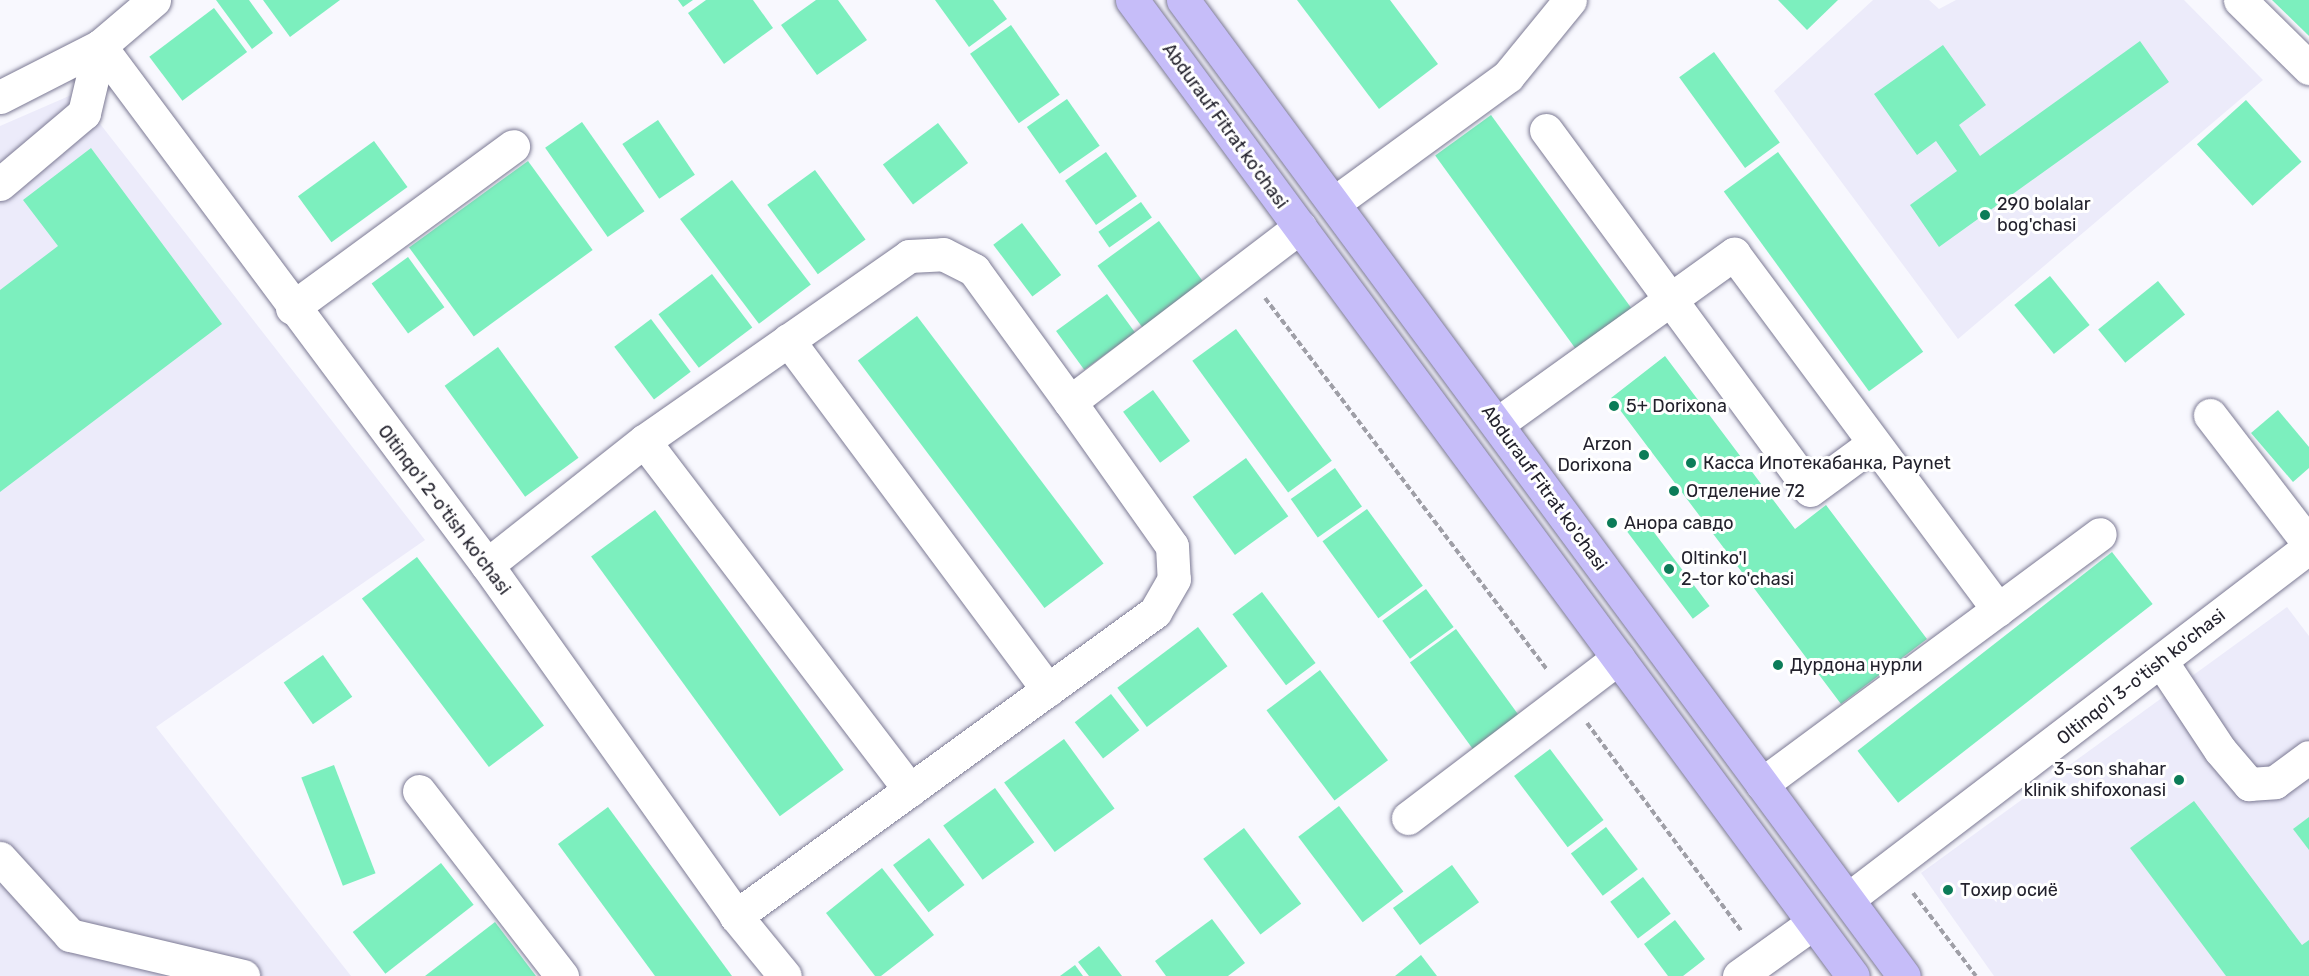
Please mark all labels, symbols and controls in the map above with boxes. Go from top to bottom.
street label: Abdurauf Fitrat ko'chasi [1158,39,1292,213]
place label: 290 bolalar bog'chasi [1997,194,2091,236]
marker: 290 bolalar bog'chasi [1978,208,1992,222]
place label: 5+ Dorixona [1626,395,1727,417]
marker: 5+ Dorixona [1607,399,1621,413]
street label: Abdurauf Fitrat ko'chasi [1477,401,1611,575]
street label: Oltinqo'l 2-o'tish ko'chasi [373,421,515,599]
place label: Arzon Dorixona [1557,434,1632,476]
marker: Arzon Dorixona [1637,448,1651,462]
place label: Касса Ипотекабанка, Paynet [1703,452,1951,474]
marker: Касса Ипотекабанка, Paynet [1684,456,1698,470]
place label: Отделение 72 [1686,480,1805,502]
marker: Отделение 72 [1667,484,1681,498]
place label: Анора савдо [1624,512,1734,534]
marker: Анора савдо [1605,516,1619,530]
place label: Oltinko'l 2-tor ko'chasi [1681,548,1795,590]
marker: Oltinko'l 2-tor ko'chasi [1662,562,1676,576]
street label: Oltinqo'l 3-o'tish ko'chasi [2053,605,2229,749]
place label: Дурдона нурли [1790,654,1923,676]
marker: Дурдона нурли [1771,658,1785,672]
place label: 3-son shahar klinik shifoxonasi [2024,759,2166,802]
marker: 3-son shahar klinik shifoxonasi [2170,771,2188,789]
place label: Тохир осиё [1960,879,2058,901]
marker: Тохир осиё [1941,883,1955,897]

